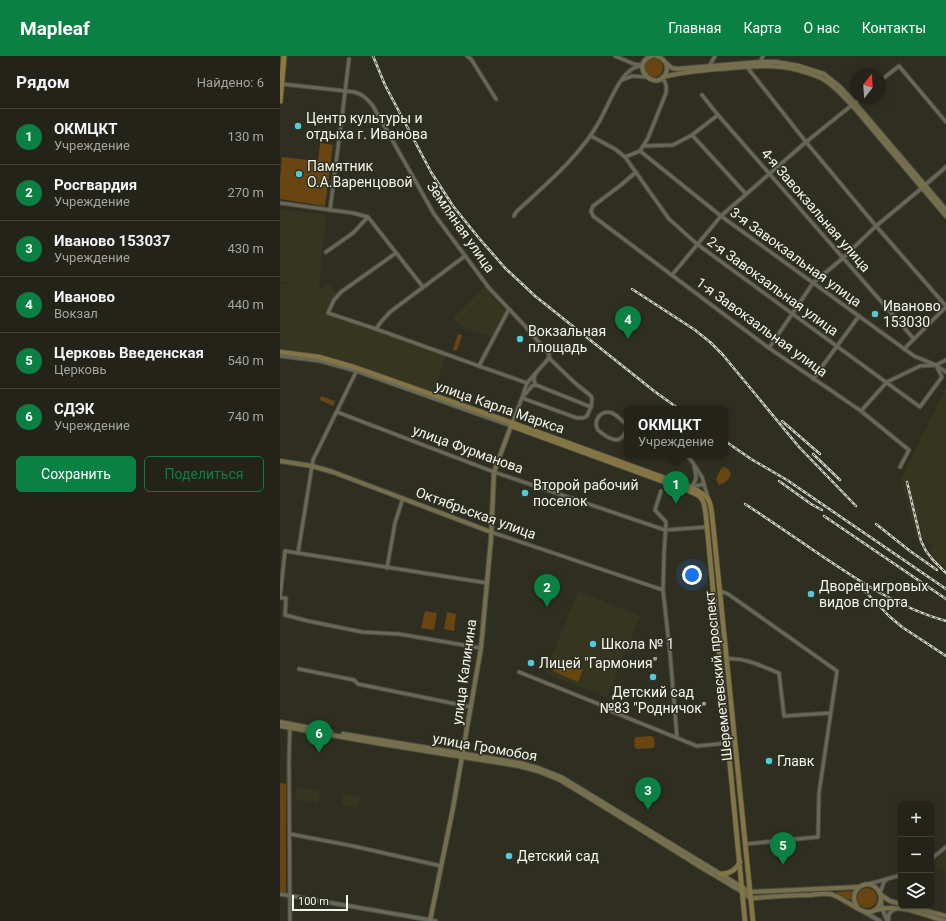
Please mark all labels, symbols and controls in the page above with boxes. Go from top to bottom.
text: Mapleaf [20,17,90,40]
text: Главная [668,20,721,36]
text: Карта [743,20,782,36]
text: О нас [804,20,840,36]
text: Контакты [862,20,926,36]
north arrow [850,68,886,104]
text: Рядом [16,72,70,92]
text: Найдено: 6 [197,75,264,90]
place label: Центр культуры и отдыха г. Иванова [306,110,428,142]
text: ОКМЦКТ [54,120,118,138]
marker: Центр культуры и отдыха г. Иванова [293,121,303,131]
text: 1 [25,129,33,144]
text: 130 m [227,129,264,144]
text: Учреждение [54,138,130,153]
street label: 4-я Завокзальная улица [758,145,874,275]
place label: Памятник О.А.Варенцовой [307,158,413,190]
marker: Памятник О.А.Варенцовой [294,169,304,179]
text: Росгвардия [54,176,137,194]
street label: Земляная улица [424,179,498,275]
text: 2 [25,185,33,200]
text: 270 m [227,185,264,200]
text: Учреждение [54,194,130,209]
street label: 3-я Завокзальная улица [727,204,865,310]
text: Иваново 153037 [54,232,170,250]
street label: 2-я Завокзальная улица [704,233,842,339]
text: 3 [25,241,33,256]
text: 430 m [227,241,264,256]
text: Учреждение [54,250,130,265]
street label: 1-я Завокзальная улица [693,274,831,380]
text: Иваново [54,288,115,306]
text: 4 [25,297,33,312]
text: 440 m [227,297,264,312]
place label: Иваново 153030 [883,298,941,330]
text: Вокзал [54,306,98,321]
pin: 4 [615,306,641,339]
marker: Иваново 153030 [870,309,880,319]
place label: Вокзальная площадь [528,323,606,355]
marker: Вокзальная площадь [515,334,525,344]
text: Церковь Введенская [54,344,204,362]
text: 5 [25,353,33,368]
text: 540 m [227,353,264,368]
text: Церковь [54,362,107,377]
street label: улица Карла Маркса [433,377,567,437]
text: СДЭК [54,400,94,418]
popup [624,406,728,458]
text: 6 [25,409,33,424]
text: 740 m [227,409,264,424]
text: ОКМЦКТ [638,416,702,434]
text: Учреждение [54,418,130,433]
street label: улица Фурманова [410,421,526,477]
text: Учреждение [638,434,714,449]
button: Сохранить [16,456,136,492]
button: Поделиться [144,456,264,492]
pin: 1 [663,471,689,504]
place label: Второй рабочий поселок [533,477,639,509]
street label: Октябрьская улица [414,484,538,542]
marker: Второй рабочий поселок [520,488,530,498]
your location [682,565,702,585]
pin: 2 [534,574,560,607]
place label: Дворец игровых видов спорта [819,578,928,610]
marker: Дворец игровых видов спорта [806,589,816,599]
street label: Шереметевский проспект [701,590,735,762]
street label: улица Калинина [449,618,479,726]
place label: Школа № 1 [601,636,674,652]
marker: Школа № 1 [588,639,598,649]
place label: Лицей "Гармония" [539,655,657,671]
marker: Лицей "Гармония" [526,658,536,668]
marker: Детский сад №83 "Родничок" [648,672,658,682]
place label: Детский сад №83 "Родничок" [600,684,706,716]
pin: 6 [306,720,332,753]
street label: улица Громобоя [431,730,539,764]
place label: Главк [777,753,815,769]
marker: Главк [764,756,774,766]
pin: 3 [635,777,661,810]
map controls [898,801,934,909]
button: + [898,801,934,837]
pin: 5 [770,832,796,865]
button: − [898,837,934,873]
place label: Детский сад [517,848,600,864]
marker: Детский сад [504,851,514,861]
button: layers [898,873,934,909]
scale bar [292,893,348,912]
text: 100 m [298,895,329,908]

